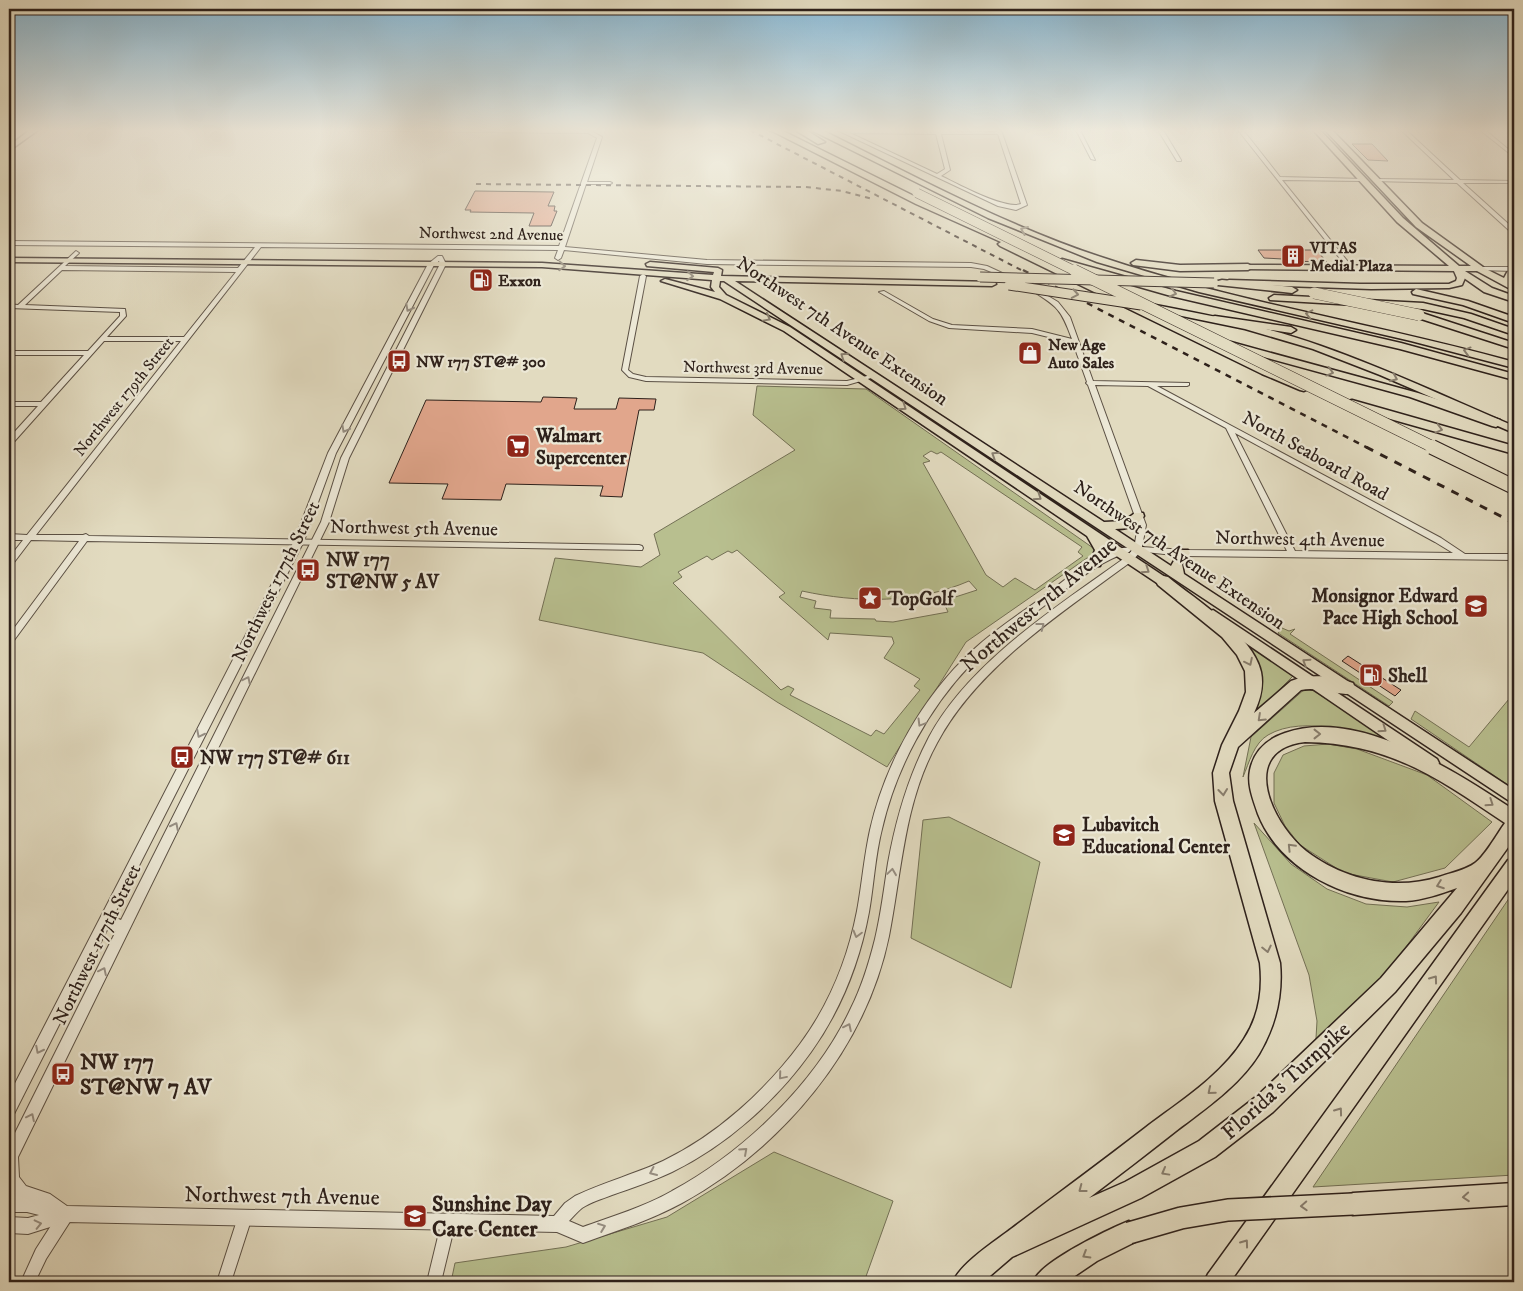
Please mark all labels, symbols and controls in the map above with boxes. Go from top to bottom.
street label: Northwest 2nd Avenue [419,223,564,245]
one-way arrow [1020,226,1029,236]
place label: VITAS Medial Plaza [1309,238,1394,276]
building icon: VITAS Medial Plaza [1280,243,1306,269]
street label: Northwest 7th Avenue Extension [732,252,952,411]
one-way arrow [558,261,566,272]
fuel station icon: Exxon [468,267,494,293]
place label: Exxon [498,271,542,291]
one-way arrow [686,271,694,282]
one-way arrow [1169,287,1178,298]
one-way arrow [1070,288,1079,298]
one-way arrow [405,302,415,311]
one-way arrow [1305,309,1314,320]
one-way arrow [762,312,771,322]
street label: Northwest 179th Street [70,333,178,460]
place label: New Age Auto Sales [1047,335,1115,373]
shop icon: New Age Auto Sales [1017,340,1043,366]
one-way arrow [1464,347,1472,357]
bus stop icon: NW 177 ST@# 300 [386,348,412,374]
place label: NW 177 ST@# 300 [416,352,546,372]
one-way arrow [841,352,850,362]
street label: Northwest 3rd Avenue [683,357,824,379]
one-way arrow [1325,367,1333,377]
one-way arrow [1389,371,1398,382]
one-way arrow [898,401,907,410]
street label: North Seaboard Road [1238,407,1393,506]
one-way arrow [341,424,351,433]
one-way arrow [1434,424,1442,434]
place label: Walmart Supercenter [535,425,627,470]
supermarket icon: Walmart Supercenter [505,433,531,459]
one-way arrow [991,452,1000,461]
street label: Northwest 7th Avenue Extension [1069,476,1289,635]
one-way arrow [1032,491,1042,500]
street label: Northwest 177th Street [227,498,325,666]
street label: Northwest 5th Avenue [330,516,498,541]
street label: Northwest 4th Avenue [1215,527,1385,552]
street label: Northwest 7th Avenue [955,532,1123,678]
place label: NW 177 ST@NW 5 AV [326,549,440,594]
bus stop icon: NW 177 ST@NW 5 AV [295,557,321,583]
one-way arrow [1140,564,1150,573]
place icon: TopGolf [857,585,883,611]
place label: Monsignor Edward Pace High School [1312,585,1459,630]
place label: TopGolf [887,588,957,611]
school or university icon: Monsignor Edward Pace High School [1463,593,1489,619]
one-way arrow [1035,623,1044,632]
one-way arrow [1243,657,1253,666]
one-way arrow [1302,658,1311,668]
fuel station icon: Shell [1358,662,1384,688]
place label: Shell [1388,665,1427,688]
one-way arrow [241,676,251,685]
one-way arrow [1258,712,1267,721]
one-way arrow [917,718,927,727]
one-way arrow [1377,723,1386,732]
one-way arrow [196,728,206,737]
one-way arrow [1314,729,1322,739]
bus stop icon: NW 177 ST@# 611 [169,744,195,770]
place label: NW 177 ST@# 611 [200,747,350,770]
one-way arrow [1217,789,1228,797]
one-way arrow [1484,797,1494,806]
place label: Lubavitch Educational Center [1082,814,1231,859]
one-way arrow [169,822,179,831]
school or university icon: Lubavitch Educational Center [1051,822,1077,848]
one-way arrow [1287,844,1296,853]
street label: Northwest 177th Street [48,861,146,1029]
one-way arrow [886,867,896,876]
one-way arrow [1436,879,1445,889]
one-way arrow [853,930,863,938]
one-way arrow [1261,944,1272,953]
one-way arrow [96,967,107,976]
one-way arrow [1428,975,1437,985]
street label: Florida's Turnpike [1216,1016,1356,1146]
one-way arrow [842,1023,852,1032]
one-way arrow [35,1045,45,1054]
place label: NW 177 ST@NW 7 AV [80,1049,212,1101]
bus stop icon: NW 177 ST@NW 7 AV [50,1061,76,1087]
one-way arrow [779,1071,788,1080]
one-way arrow [1208,1085,1217,1093]
one-way arrow [1334,1108,1342,1117]
one-way arrow [24,1113,34,1122]
one-way arrow [739,1147,748,1156]
one-way arrow [649,1166,658,1177]
one-way arrow [1161,1166,1170,1176]
street label: Northwest 7th Avenue [184,1181,380,1212]
one-way arrow [1079,1184,1088,1192]
place label: Sunshine Day Care Center [432,1191,552,1243]
one-way arrow [1461,1191,1469,1202]
one-way arrow [1300,1201,1308,1212]
school or university icon: Sunshine Day Care Center [402,1203,428,1229]
one-way arrow [34,1219,43,1230]
one-way arrow [597,1223,606,1233]
one-way arrow [1239,1239,1248,1249]
one-way arrow [1082,1249,1091,1259]

